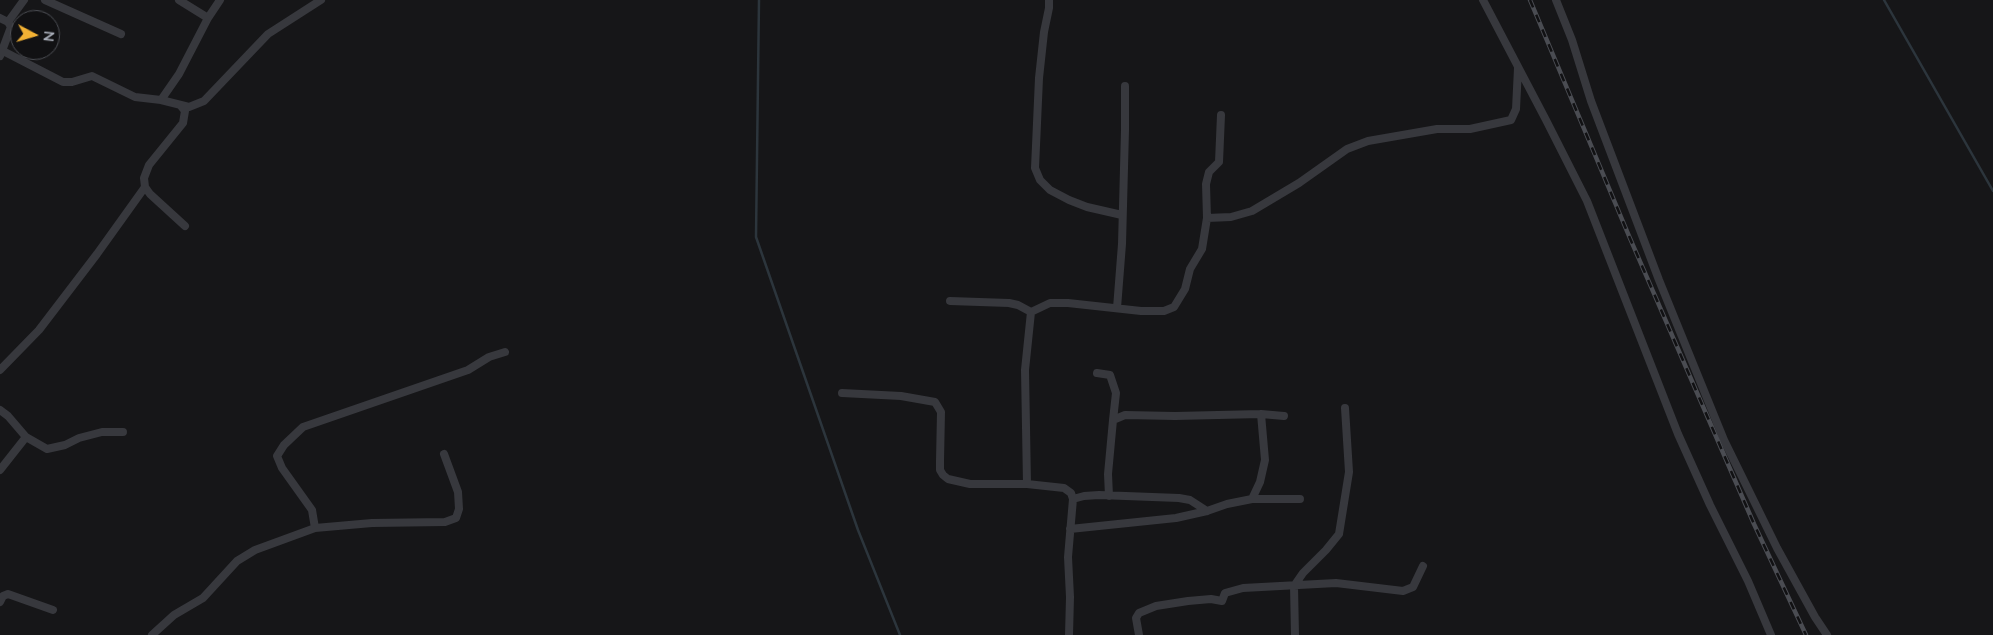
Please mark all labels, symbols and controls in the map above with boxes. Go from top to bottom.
north arrow [10,10,60,60]
text: N [40,30,58,43]

